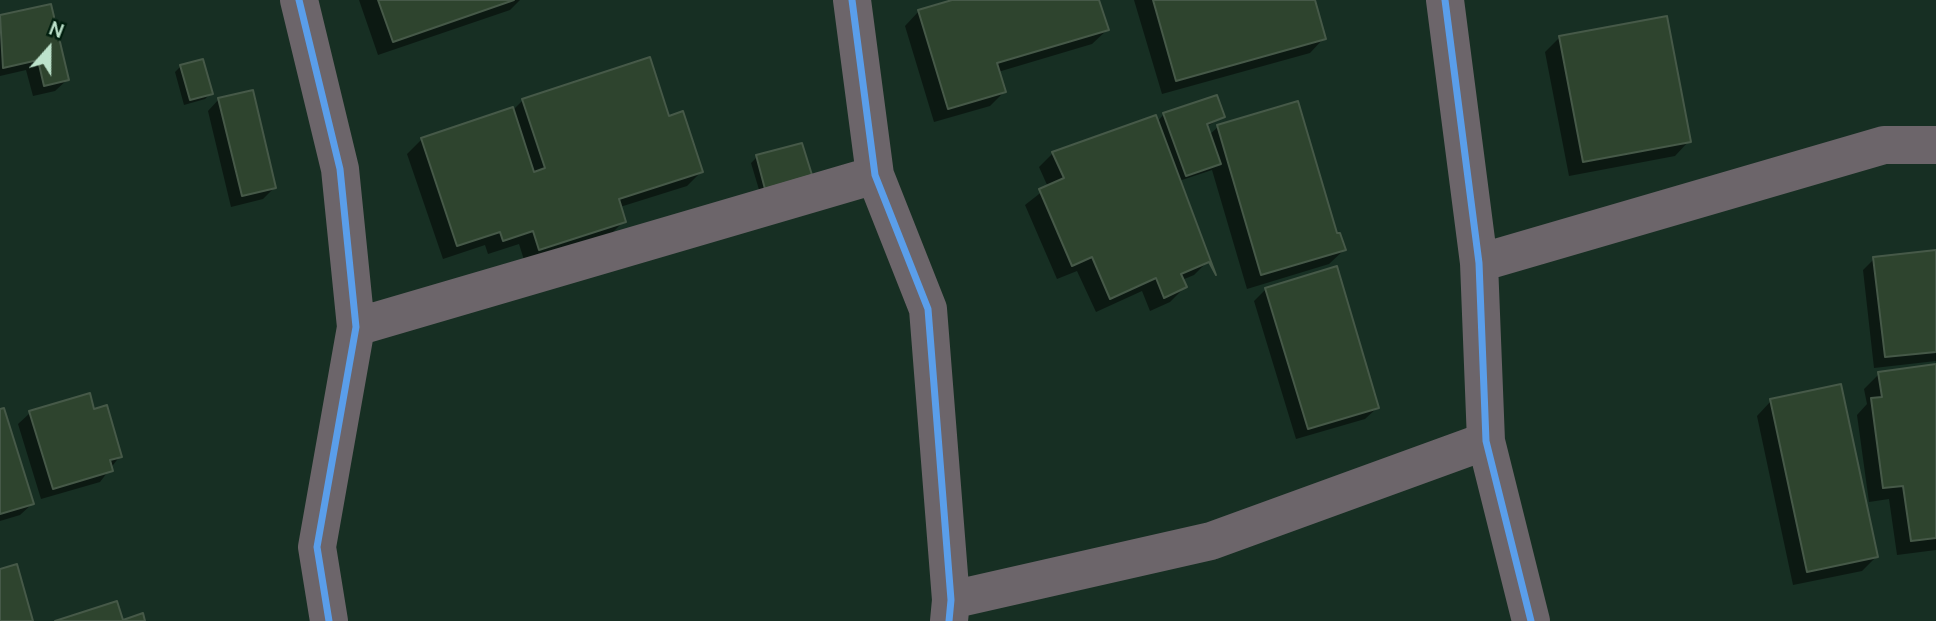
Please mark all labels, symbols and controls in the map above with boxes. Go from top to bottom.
north arrow [14,14,84,84]
text: N [45,15,68,44]

